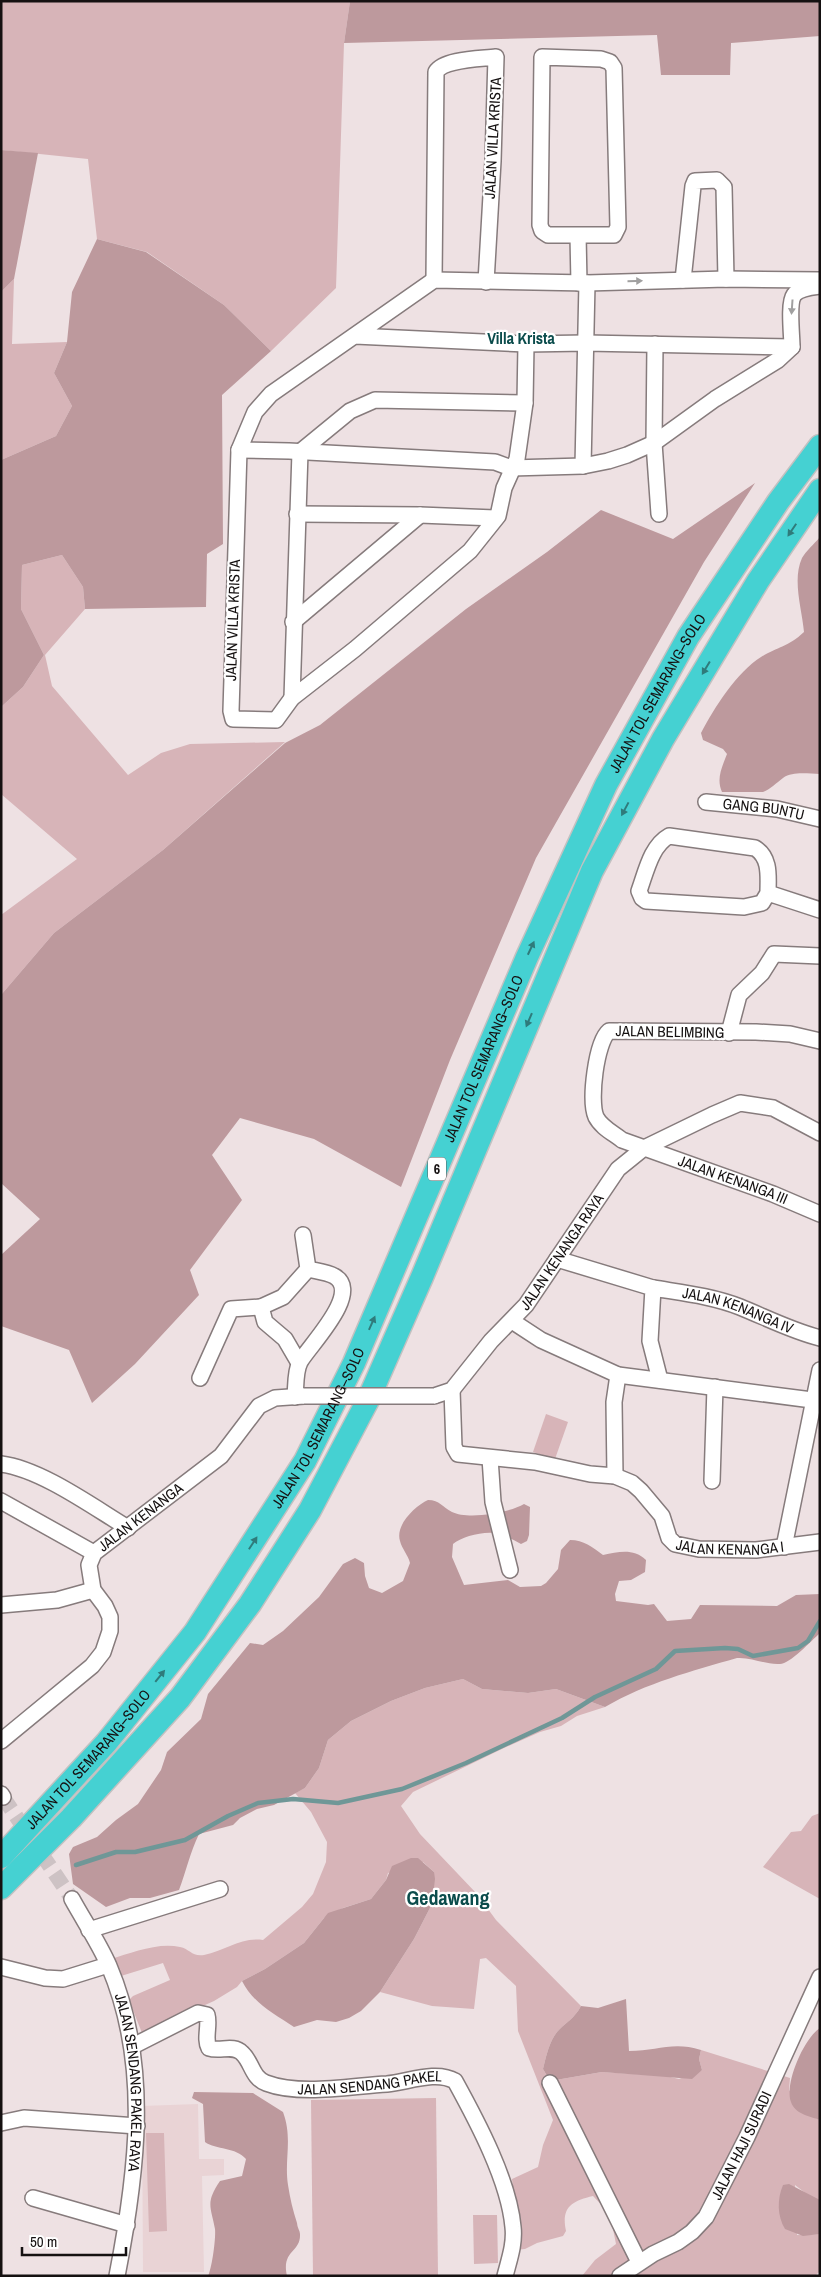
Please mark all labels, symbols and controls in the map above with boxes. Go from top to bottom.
street label: JALAN VILLA KRISTA [479,76,506,199]
one-way arrow [628,277,644,285]
one-way arrow [788,299,796,315]
district label: Villa Krista [487,327,555,349]
one-way arrow [787,524,797,537]
street label: JALAN VILLA KRISTA [220,558,245,681]
street label: JALAN TOL SEMARANG–SOLO [604,609,711,776]
one-way arrow [701,661,710,674]
street label: GANG BUNTU [722,793,806,825]
one-way arrow [621,802,629,816]
one-way arrow [528,941,536,955]
street label: JALAN TOL SEMARANG–SOLO [438,972,528,1145]
one-way arrow [524,1013,532,1027]
street label: JALAN BELIMBING [615,1020,725,1043]
street label: JALAN KENANGA III [675,1150,791,1209]
road number: 6 [428,1158,446,1180]
street label: JALAN KENANGA RAYA [515,1189,609,1315]
street label: JALAN KENANGA IV [681,1282,797,1339]
one-way arrow [368,1316,376,1330]
street label: JALAN TOL SEMARANG–SOLO [266,1344,369,1512]
street label: JALAN KENANGA [93,1477,188,1556]
street label: JALAN KENANGA I [674,1534,785,1560]
one-way arrow [249,1536,258,1550]
one-way arrow [154,1669,165,1682]
street label: JALAN TOL SEMARANG–SOLO [21,1685,155,1834]
district label: Gedawang [407,1884,489,1911]
street label: JALAN SENDANG PAKEL RAYA [110,1991,147,2173]
street label: JALAN SENDANG PAKEL [297,2065,443,2100]
street label: JALAN HAJI SURADI [706,2088,777,2203]
scale bar [22,2224,126,2256]
text: 50 m [30,2231,57,2252]

